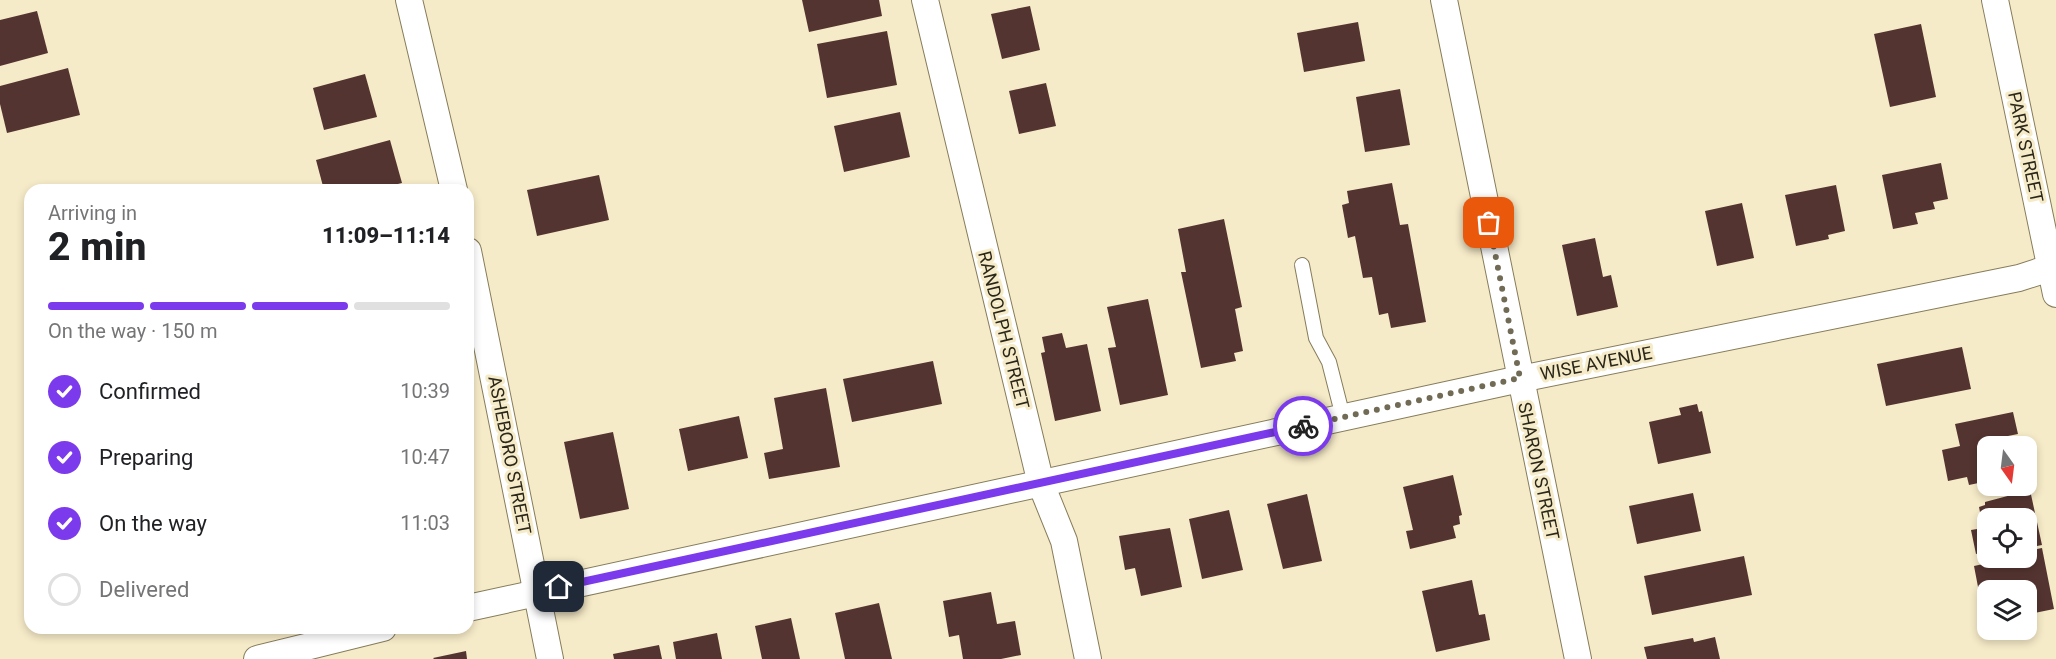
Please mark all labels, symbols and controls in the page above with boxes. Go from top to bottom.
street label: PARK STREET [2004,90,2048,205]
pin [1463,197,1514,248]
text: Arriving in [48,201,137,225]
icon: bag [1472,206,1505,239]
text: 11:09–11:14 [322,223,450,248]
text: 2 min [48,224,146,270]
street label: RANDOLPH STREET [974,249,1034,411]
text: On the way · 150 m [48,319,217,343]
street label: WISE AVENUE [1538,342,1654,384]
street label: ASHEBORO STREET [484,374,536,536]
icon: check [48,375,81,408]
text: Confirmed [99,379,201,404]
text: 10:39 [400,379,450,403]
courier [1273,396,1333,456]
street label: SHARON STREET [1514,400,1564,542]
icon: bike [1287,410,1320,443]
north arrow [1977,436,2037,496]
map controls [1977,436,2037,640]
icon: check [48,441,81,474]
text: Preparing [99,445,193,470]
text: 10:47 [400,445,450,469]
icon: check [48,507,81,540]
button: locate [1977,508,2037,568]
text: On the way [99,511,207,536]
text: 11:03 [400,511,450,535]
pin [533,561,584,612]
icon: home [542,570,575,603]
text: Delivered [99,577,189,602]
button: layers [1977,580,2037,640]

